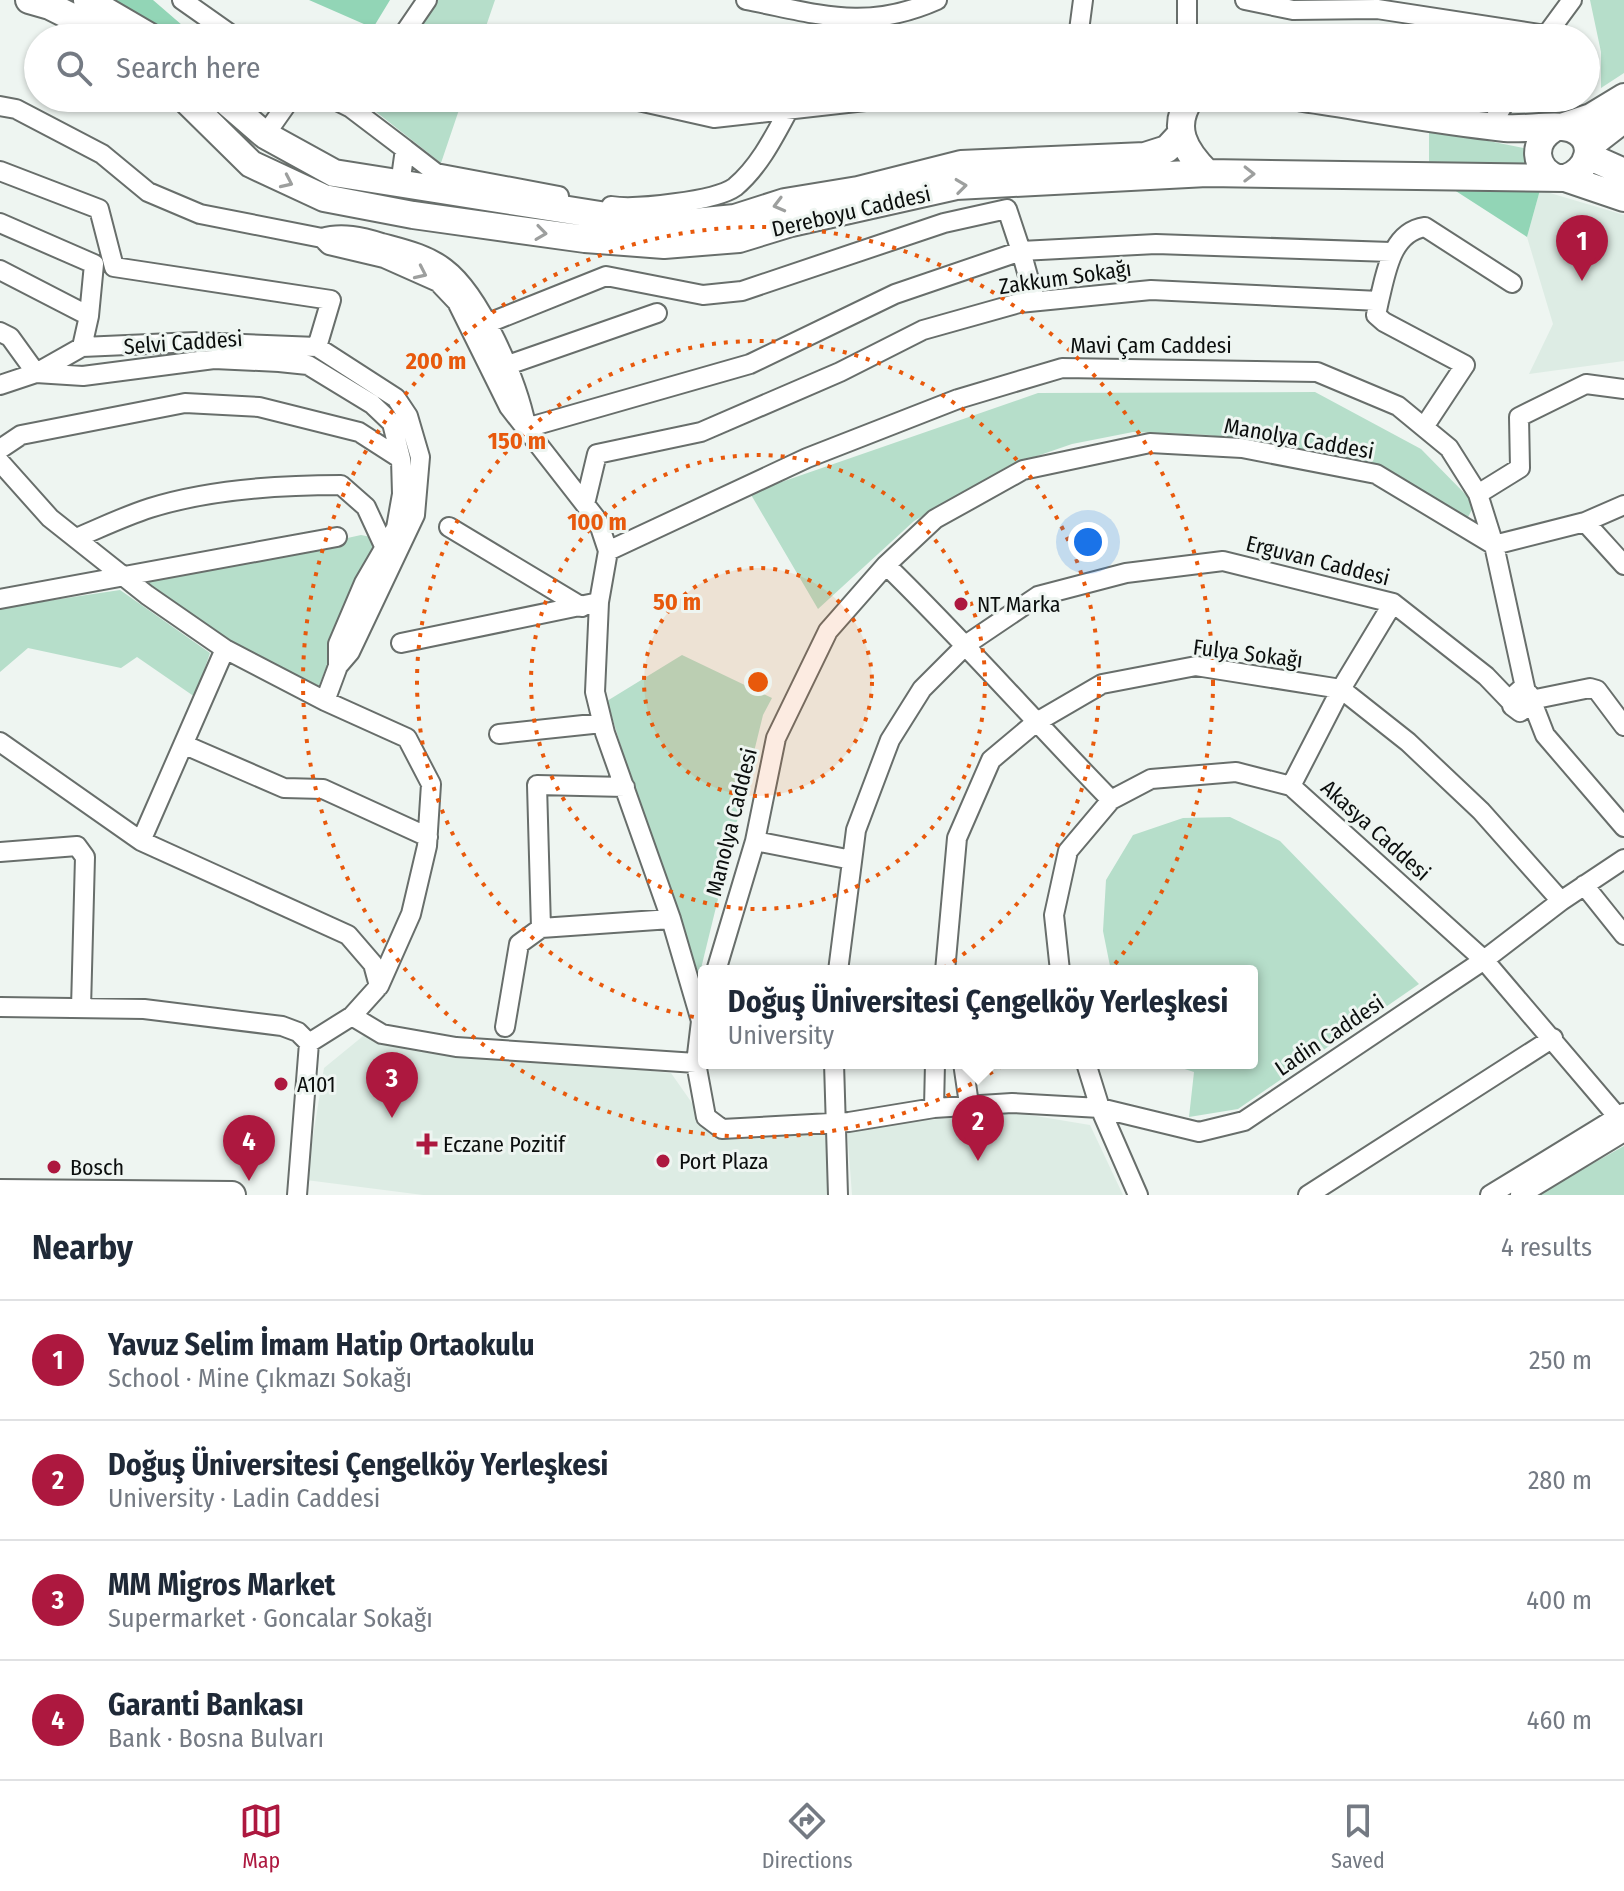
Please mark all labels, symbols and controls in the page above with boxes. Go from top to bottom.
search box [24,24,1600,112]
icon: search [52,46,96,90]
text: Search here [116,50,261,86]
one-way arrow [1243,165,1256,183]
one-way arrow [279,172,293,188]
one-way arrow [955,178,968,195]
street label: Dereboyu Caddesi [769,180,933,243]
one-way arrow [772,196,786,212]
pin: 1 [1556,215,1608,281]
one-way arrow [535,224,548,241]
street label: Zakkum Sokağı [997,255,1133,300]
one-way arrow [412,263,427,279]
street label: Selvi Caddesi [123,325,243,360]
street label: Mavi Çam Caddesi [1070,332,1232,360]
text: 200 m [405,347,466,375]
street label: Manolya Caddesi [1222,412,1376,465]
text: 150 m [488,427,546,455]
text: 100 m [567,508,627,536]
your location [1068,522,1108,562]
street label: Erguvan Caddesi [1243,530,1393,591]
text: 50 m [653,588,701,616]
place label: NT Marka [977,591,1061,618]
marker: NT Marka [952,595,970,613]
street label: Fulya Sokağı [1192,633,1304,674]
centre of rings [744,668,772,696]
street label: Manolya Caddesi [700,745,763,899]
street label: Akasya Caddesi [1315,774,1436,887]
popup [698,965,1258,1069]
text: Doğuş Üniversitesi Çengelköy Yerleşkesi [728,984,1228,1020]
street label: Ladin Caddesi [1270,989,1389,1082]
text: University [728,1020,834,1051]
pin: 3 [366,1052,418,1118]
place label: A101 [297,1071,336,1098]
marker: A101 [272,1075,290,1093]
pin: 2 [952,1095,1004,1161]
pin: 4 [223,1115,275,1181]
place label: Eczane Pozitif [443,1131,566,1158]
marker: Eczane Pozitif [418,1135,436,1153]
place label: Port Plaza [679,1148,768,1175]
marker: Port Plaza [654,1152,672,1170]
place label: Bosch [70,1154,124,1181]
marker: Bosch [45,1158,63,1176]
text: Nearby [32,1227,133,1268]
text: 4 results [1501,1232,1592,1263]
text: Yavuz Selim İmam Hatip Ortaokulu [108,1327,535,1363]
text: 1 [53,1345,64,1376]
text: 250 m [1529,1345,1592,1376]
text: School · Mine Çıkmazı Sokağı [108,1363,412,1394]
text: Doğuş Üniversitesi Çengelköy Yerleşkesi [108,1447,608,1483]
text: 2 [52,1465,64,1496]
text: 280 m [1528,1465,1592,1496]
text: University · Ladin Caddesi [108,1483,380,1514]
text: MM Migros Market [108,1567,335,1603]
text: 3 [52,1585,64,1616]
text: 400 m [1526,1585,1592,1616]
text: Supermarket · Goncalar Sokağı [108,1603,433,1634]
text: Garanti Bankası [108,1687,304,1723]
text: 4 [51,1705,65,1736]
text: 460 m [1527,1705,1592,1736]
text: Bank · Bosna Bulvarı [108,1723,324,1754]
tab: Map [239,1799,283,1874]
tab: Directions [762,1799,853,1874]
tab: Saved [1331,1799,1385,1874]

